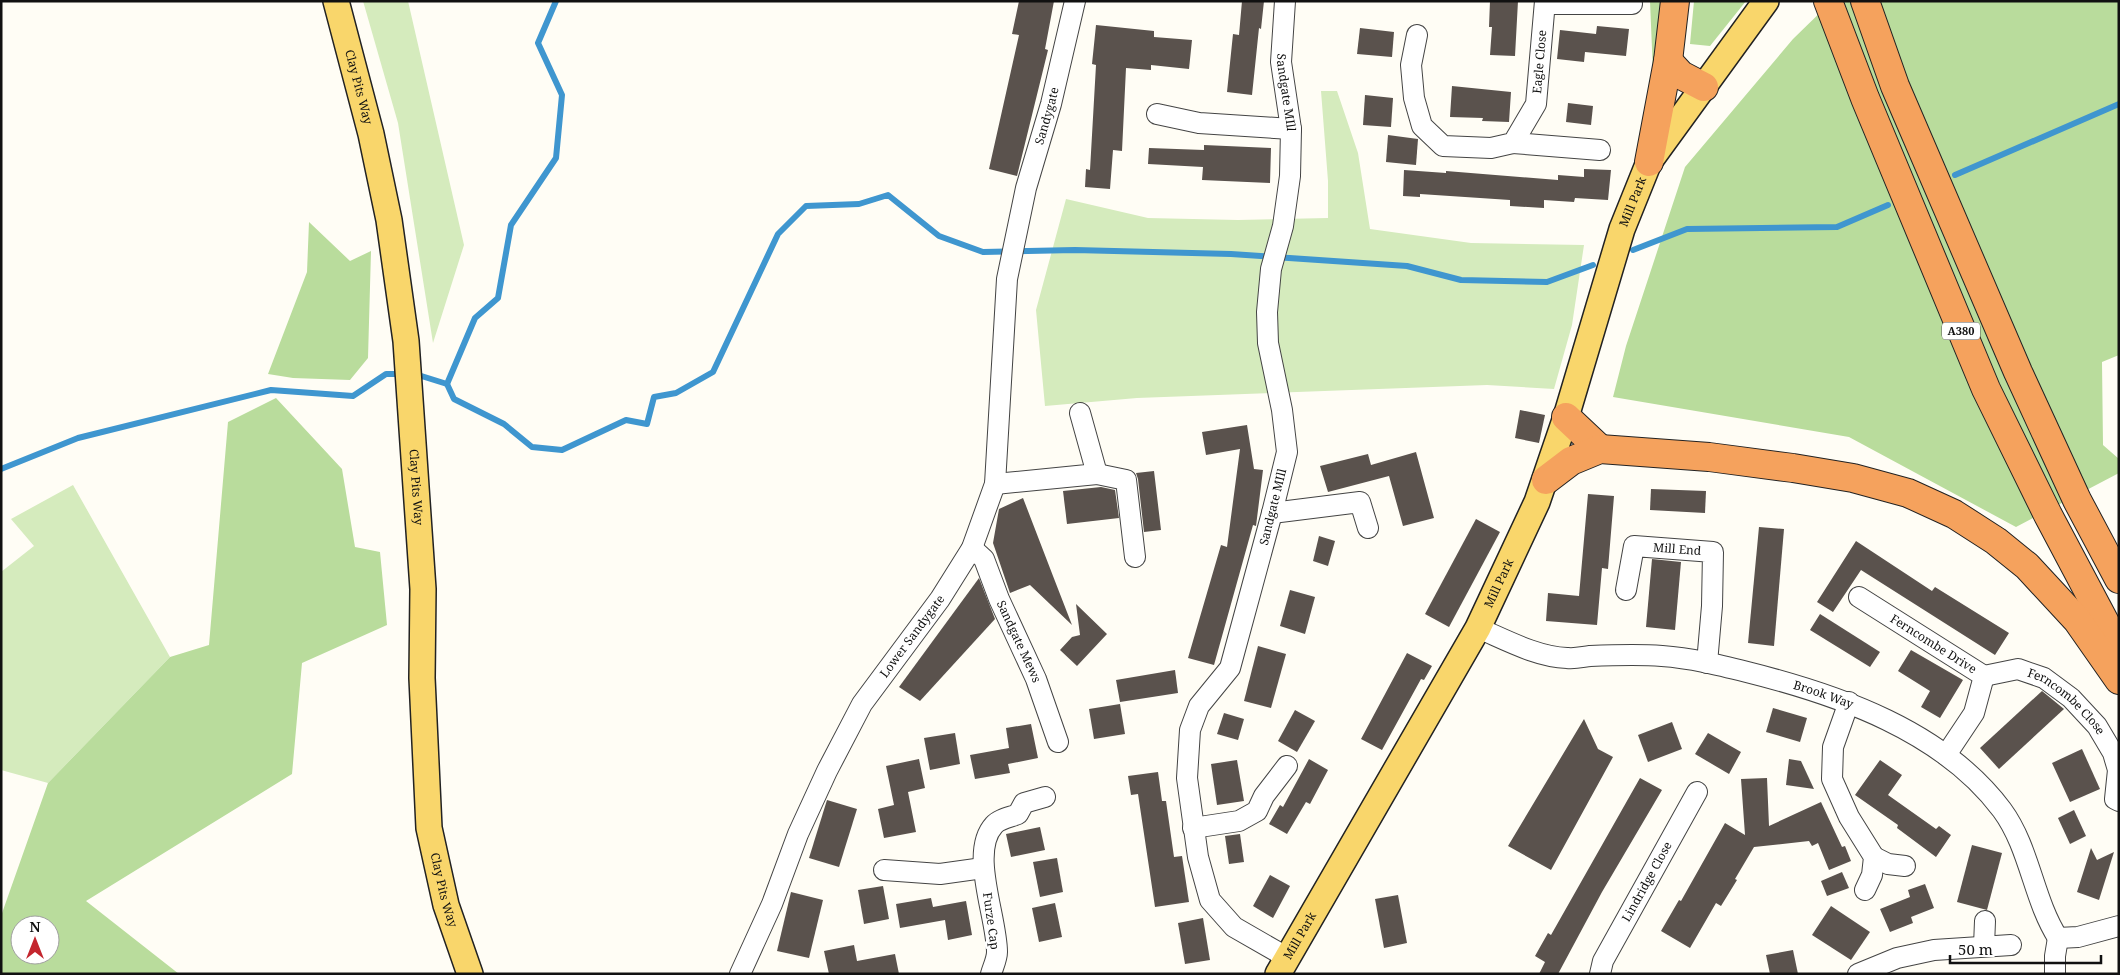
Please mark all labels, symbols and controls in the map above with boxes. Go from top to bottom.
street label: Eagle Close [1528,29,1550,94]
street label: Clay Pits Way [341,48,377,126]
street label: Sandgate MIll [1273,53,1300,132]
street label: Sandygate [1030,85,1063,147]
street label: Mill Park [1615,173,1651,229]
road number: A380 [1942,322,1980,340]
street label: Clay Pits Way [405,448,428,526]
street label: Sandgate MIll [1255,466,1290,547]
street label: Mill End [1652,538,1703,559]
street label: Mill Park [1480,555,1518,610]
street label: Lower Sandygate [876,591,948,681]
street label: Sandgate Mews [993,598,1046,685]
street label: Ferncombe Drive [1887,610,1980,677]
street label: Ferncombe Close [2025,664,2109,738]
street label: Brook Way [1791,676,1856,713]
street label: Lindridge Close [1618,838,1676,925]
street label: Clay Pits Way [427,851,462,930]
street label: Furze Cap [979,891,1004,951]
street label: Mill Park [1279,908,1321,963]
north arrow [10,915,60,965]
text: N [29,917,41,936]
scale bar [1950,932,2101,964]
text: 50 m [1958,939,1993,959]

